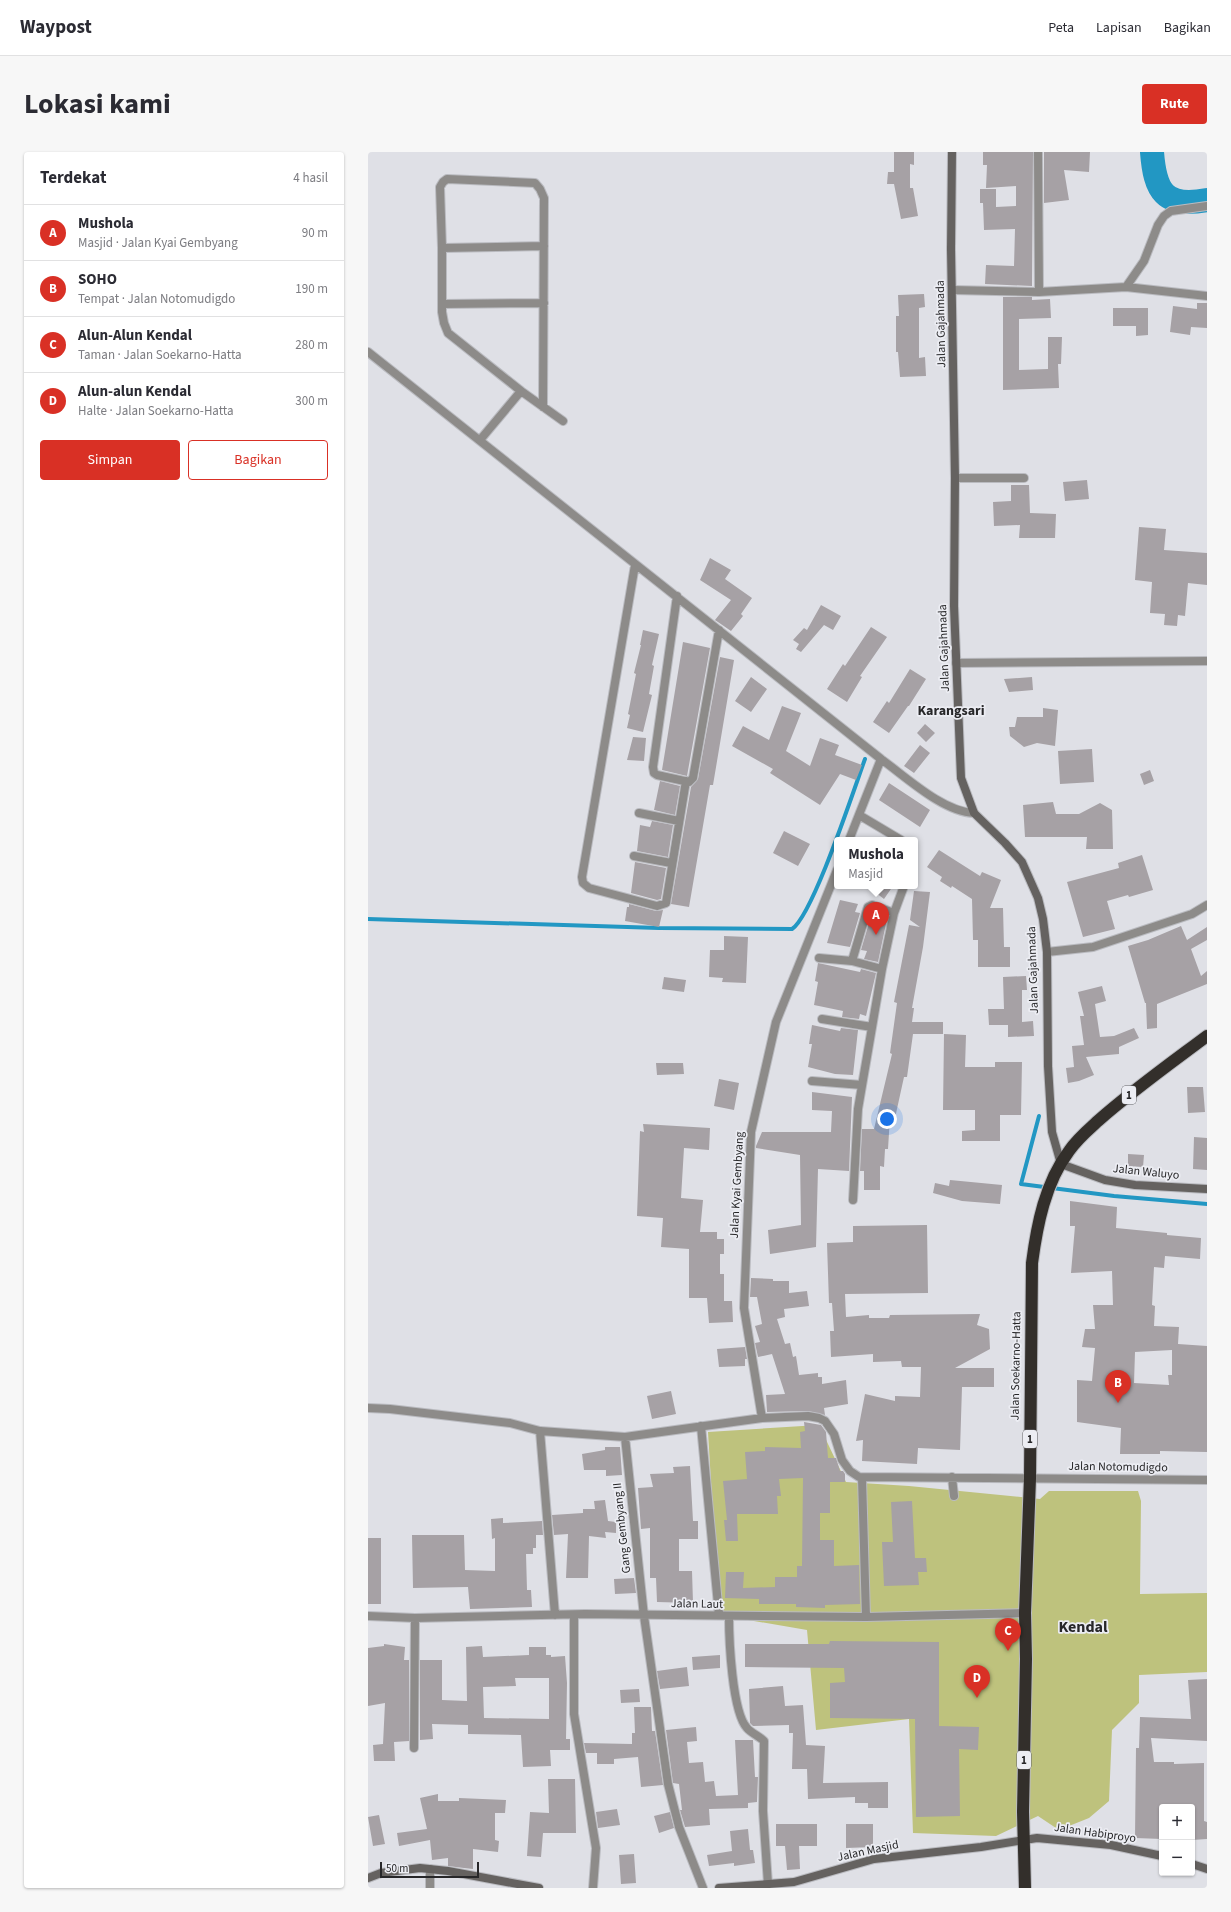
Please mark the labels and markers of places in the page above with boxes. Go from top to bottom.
pin: A [863,902,889,935]
pin: B [1105,1370,1131,1403]
pin: C [995,1618,1021,1651]
pin: D [964,1665,990,1698]

